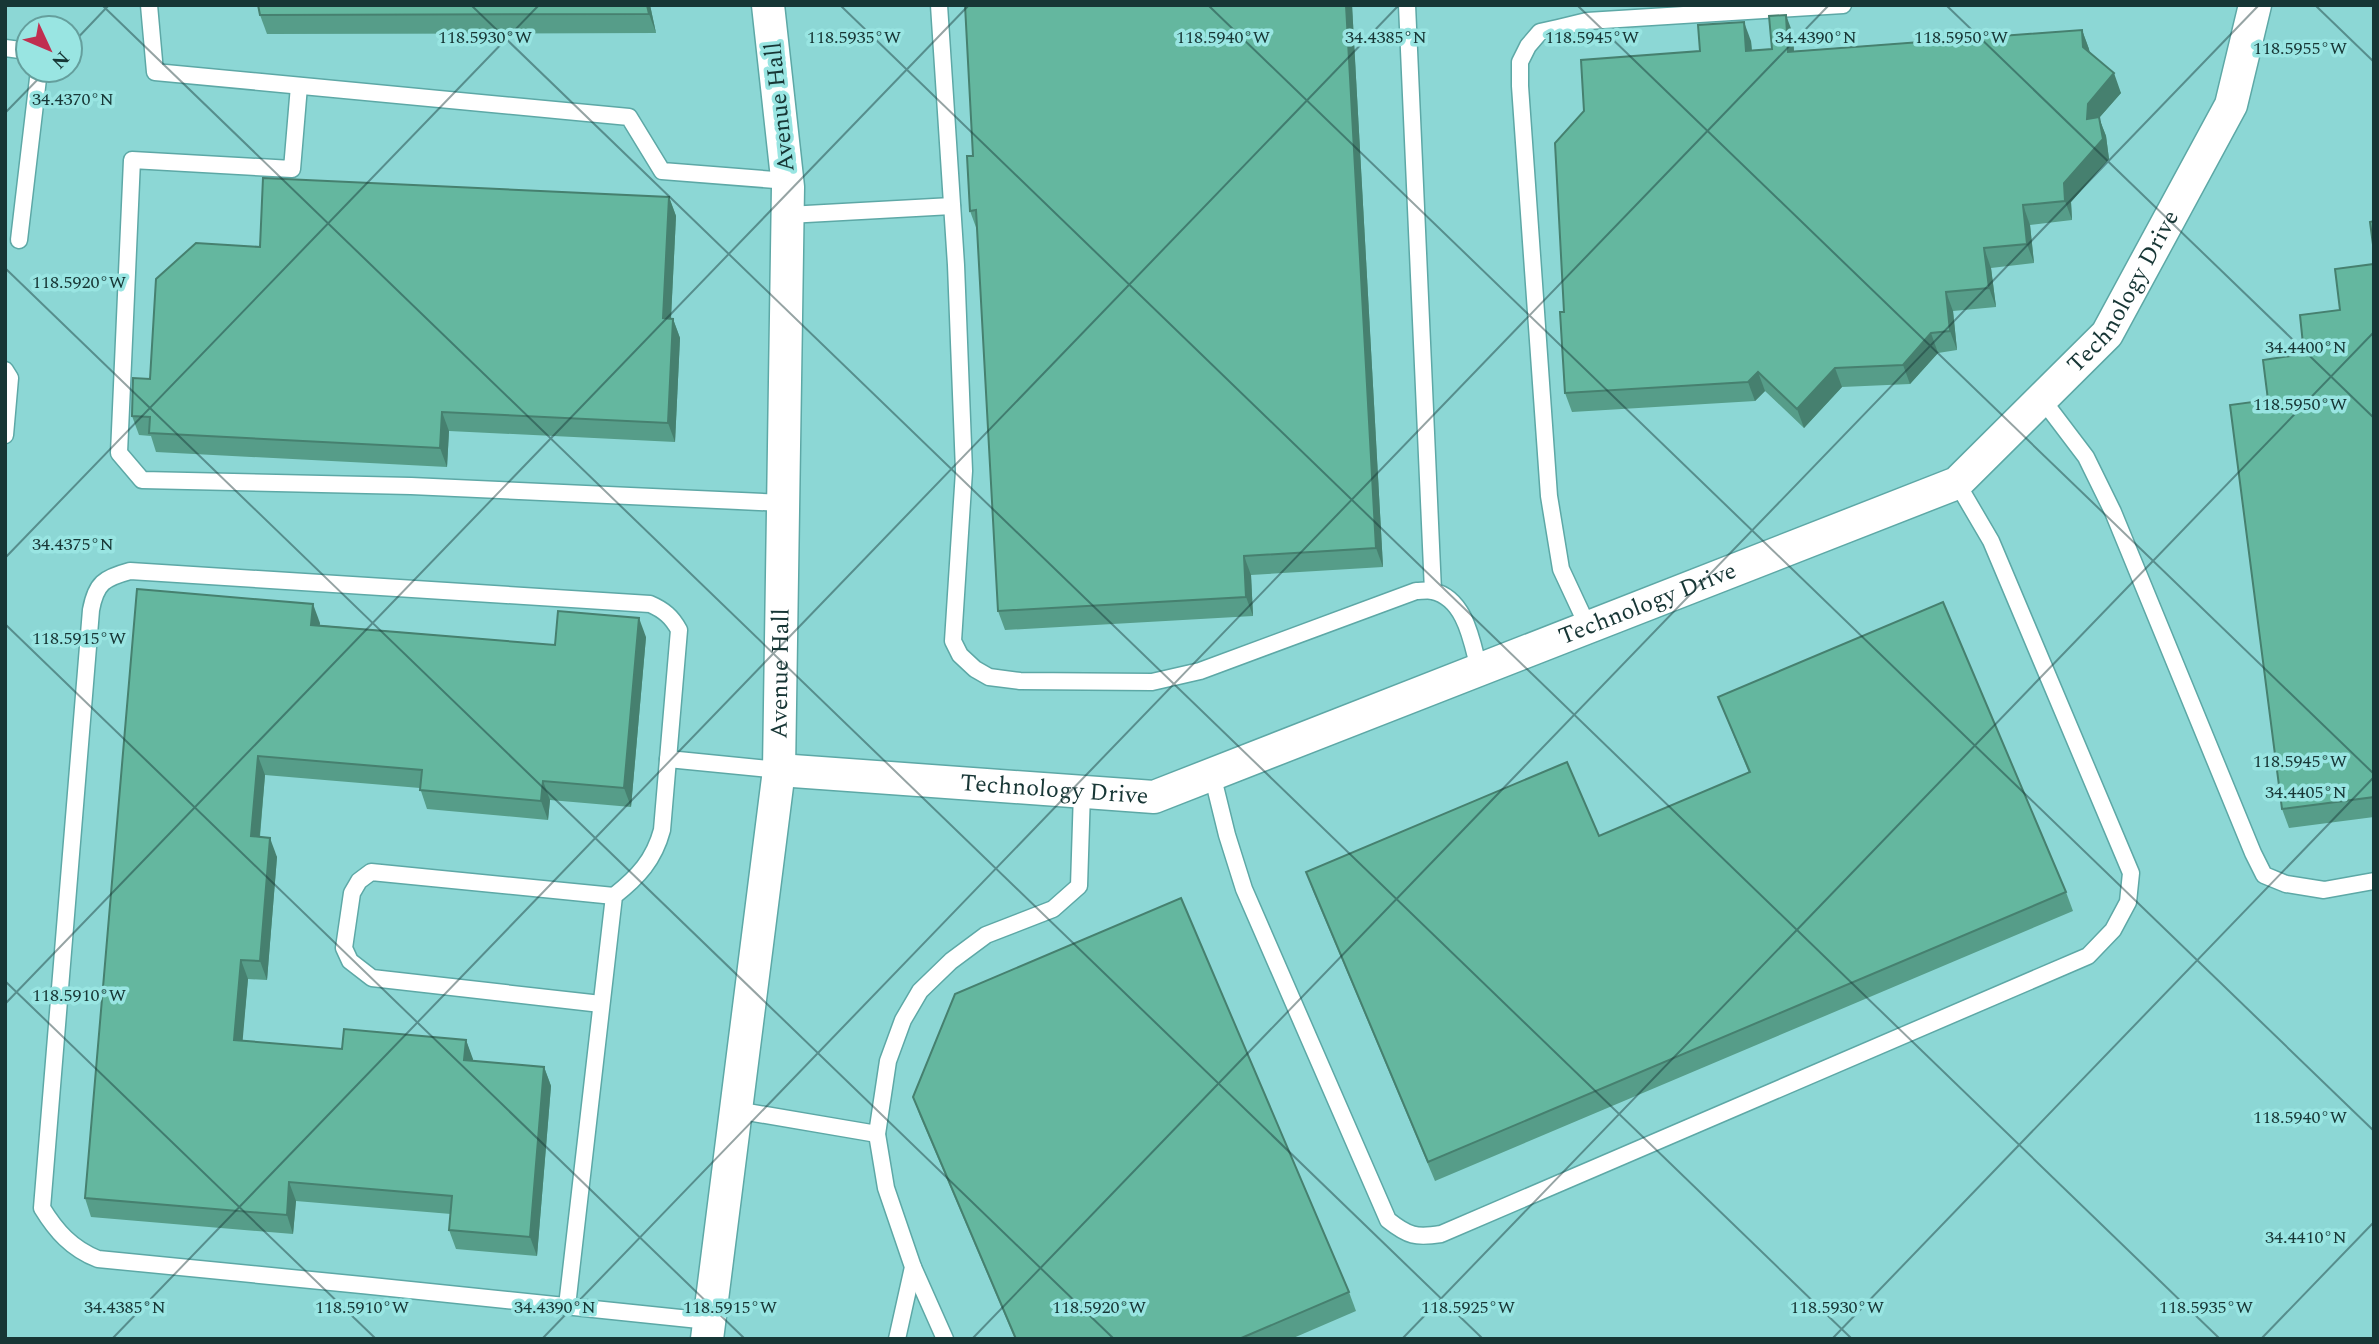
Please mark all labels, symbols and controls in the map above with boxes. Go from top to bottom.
north arrow [14,14,84,84]
text: 118.5930°W [438,24,532,51]
text: 118.5935°W [807,24,901,51]
text: 118.5940°W [1176,24,1270,51]
text: 34.4385°N [1345,24,1427,51]
text: 118.5945°W [1545,24,1639,51]
text: 34.4390°N [1775,24,1857,51]
text: 118.5950°W [1914,24,2008,51]
text: 118.5955°W [2253,35,2347,62]
street label: Avenue Hall [755,40,805,174]
text: N [44,44,76,75]
text: 34.4370°N [32,86,114,113]
street label: Technology Drive [2059,204,2189,382]
text: 118.5920°W [32,269,126,296]
text: 34.4400°N [2265,334,2347,361]
text: 118.5950°W [2253,391,2347,418]
text: 34.4375°N [32,531,114,558]
street label: Technology Drive [1553,553,1742,655]
street label: Avenue Hall [761,608,799,739]
text: 118.5915°W [32,625,126,652]
text: 118.5945°W [2253,748,2347,775]
street label: Technology Drive [959,765,1150,815]
text: 34.4405°N [2265,779,2347,806]
text: 118.5910°W [32,982,126,1009]
text: 118.5940°W [2253,1104,2347,1131]
text: 34.4410°N [2265,1224,2347,1251]
text: 34.4385°N [84,1294,166,1321]
text: 118.5910°W [315,1294,409,1321]
text: 34.4390°N [514,1294,596,1321]
text: 118.5915°W [683,1294,777,1321]
text: 118.5920°W [1052,1294,1146,1321]
text: 118.5925°W [1421,1294,1515,1321]
text: 118.5930°W [1790,1294,1884,1321]
text: 118.5935°W [2159,1294,2253,1321]

